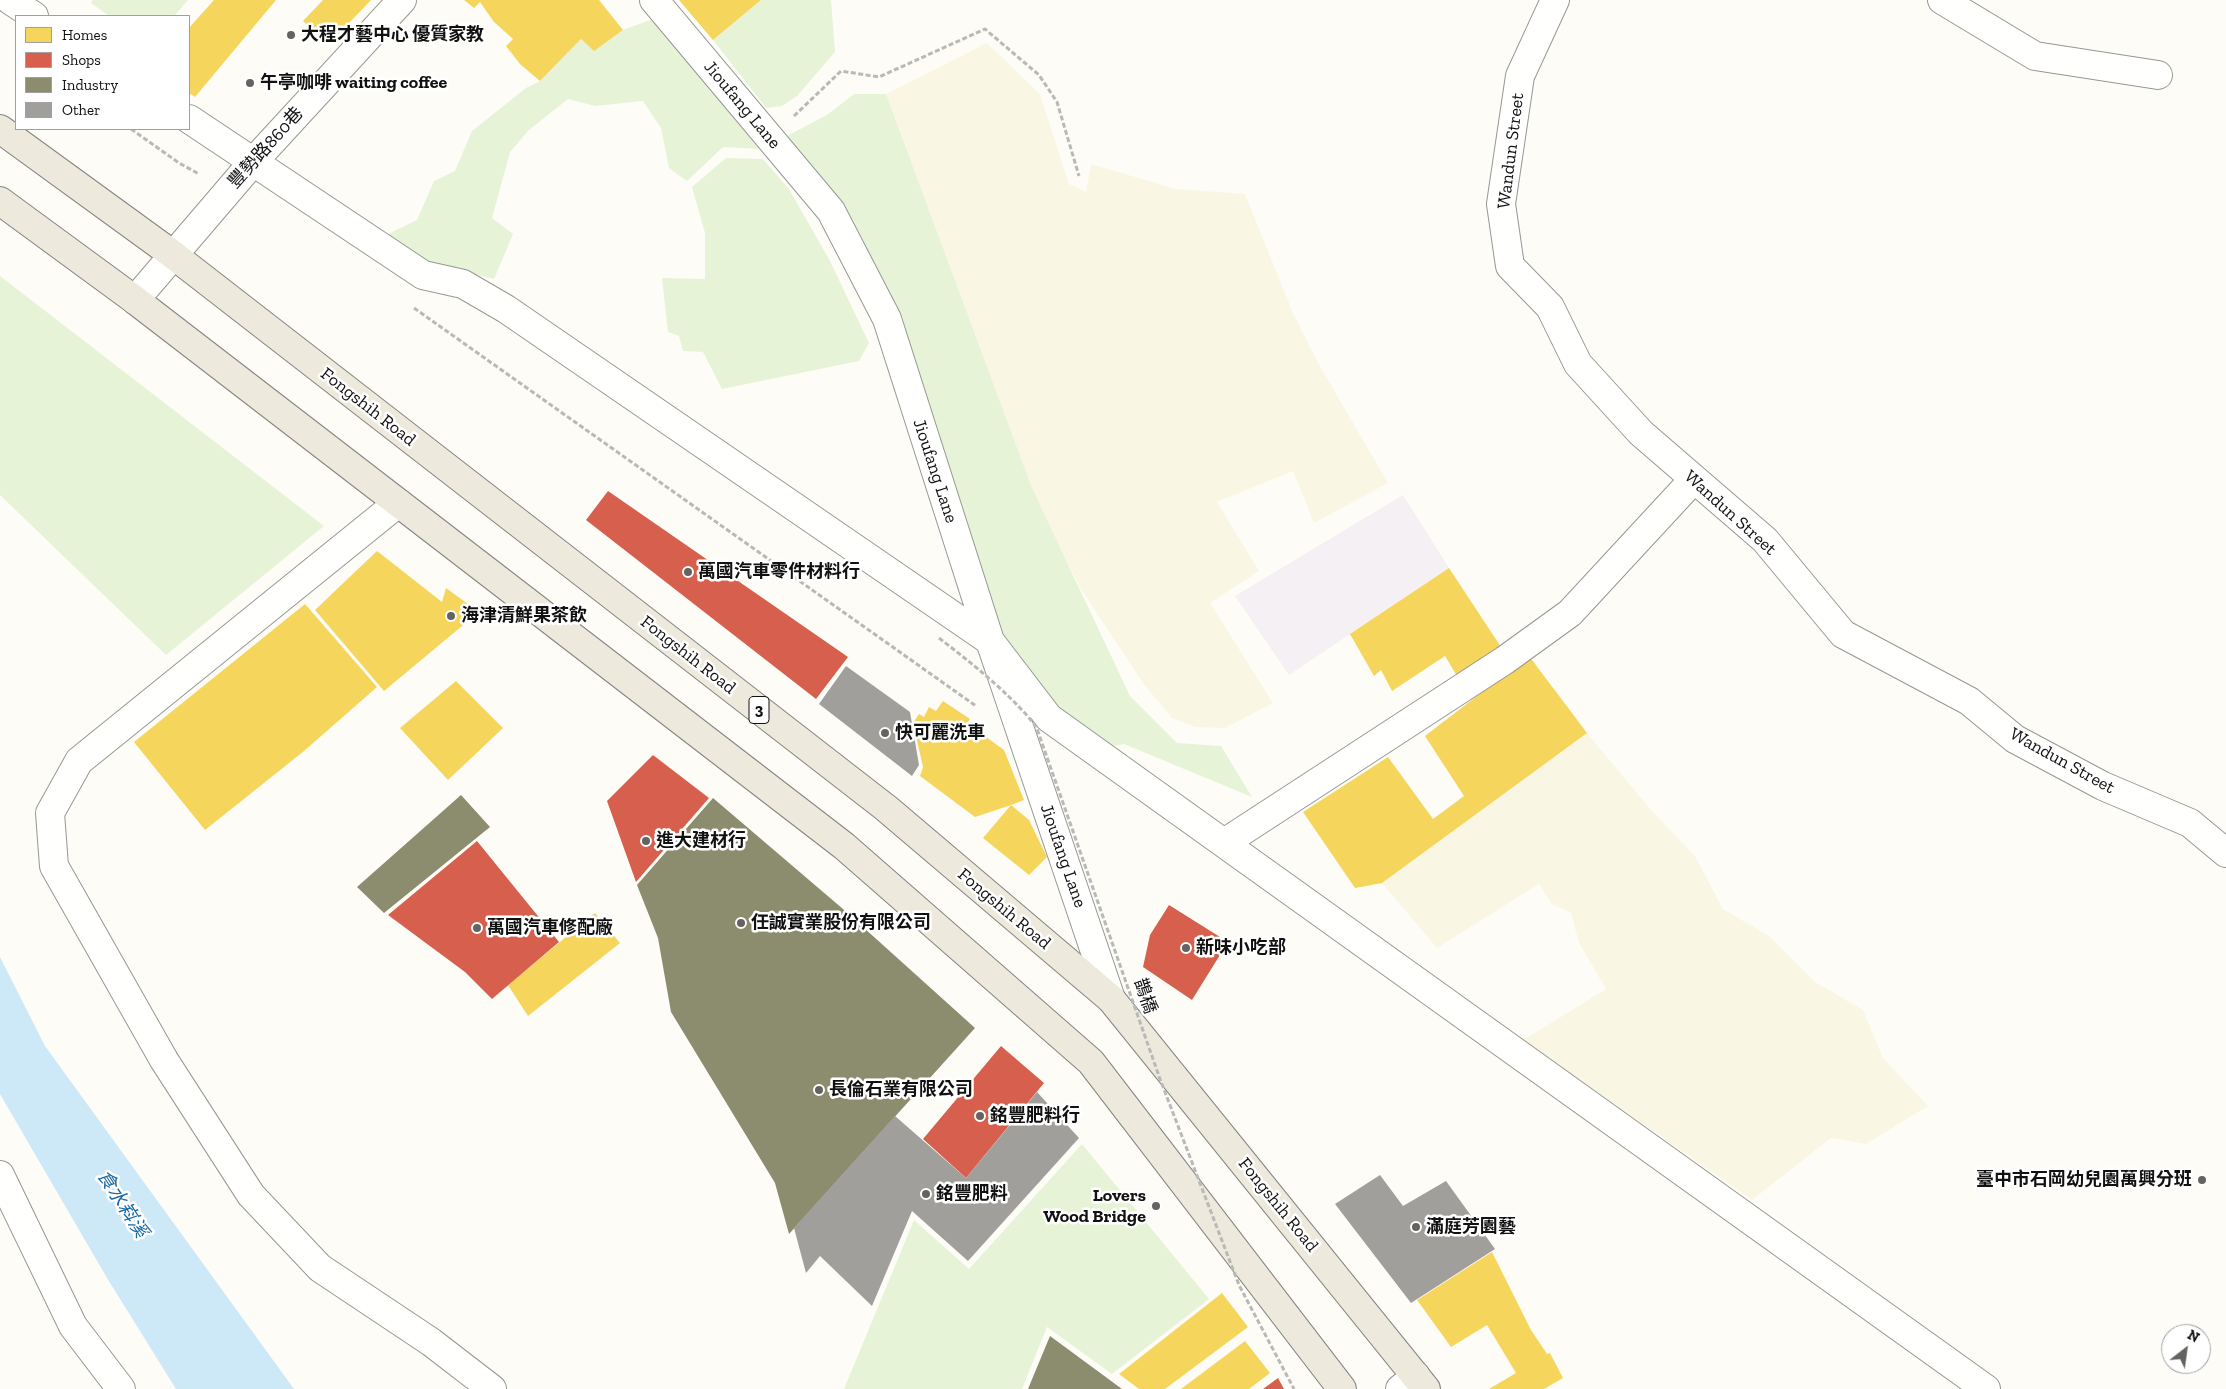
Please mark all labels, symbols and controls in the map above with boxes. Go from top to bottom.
legend [15,15,190,130]
place label: 大程才藝中心 優質家教 [301,24,484,46]
text: Homes [62,26,107,44]
marker: 大程才藝中心 優質家教 [285,29,297,41]
text: Shops [62,51,101,69]
street label: Jioufang Lane [699,57,785,153]
place label: 午亭咖啡 waiting coffee [260,72,447,94]
text: Industry [62,76,118,94]
marker: 午亭咖啡 waiting coffee [244,77,256,89]
street label: Wandun Street [1493,92,1529,210]
text: Other [62,101,100,119]
street label: 豐勢路860巷 [224,103,308,193]
street label: Fongshih Road [316,363,420,451]
street label: Jioufang Lane [908,416,962,526]
street label: Wandun Street [1679,466,1781,560]
place label: 萬國汽車零件材料行 [698,561,860,583]
marker: 萬國汽車零件材料行 [682,566,694,578]
place label: 海津清鮮果茶飲 [461,605,587,627]
marker: 海津清鮮果茶飲 [445,610,457,622]
street label: Fongshih Road [636,611,740,699]
road number: 3 [749,696,769,724]
place label: 快可麗洗車 [895,722,985,744]
street label: Wandun Street [2006,723,2118,799]
marker: 快可麗洗車 [879,727,891,739]
street label: Jioufang Lane [1035,801,1091,911]
place label: 進大建材行 [656,830,746,852]
marker: 進大建材行 [640,835,652,847]
street label: Fongshih Road [953,864,1055,954]
place label: 任誠實業股份有限公司 [751,912,931,934]
place label: 萬國汽車修配廠 [487,917,613,939]
marker: 任誠實業股份有限公司 [735,917,747,929]
marker: 萬國汽車修配廠 [471,922,483,934]
place label: 新味小吃部 [1196,937,1286,959]
marker: 新味小吃部 [1180,942,1192,954]
street label: 鵲橋 [1129,975,1161,1017]
place label: 長倫石業有限公司 [829,1079,973,1101]
marker: 長倫石業有限公司 [813,1084,825,1096]
place label: 銘豐肥料行 [990,1105,1080,1127]
marker: 銘豐肥料行 [974,1110,986,1122]
street label: Fongshih Road [1233,1154,1323,1256]
water label: 食水嵙溪 [92,1166,152,1242]
place label: 臺中市石岡幼兒園萬興分班 [1976,1169,2192,1191]
marker: 臺中市石岡幼兒園萬興分班 [2196,1174,2208,1186]
place label: 銘豐肥料 [936,1183,1008,1205]
place label: Lovers Wood Bridge [1043,1185,1146,1228]
marker: 銘豐肥料 [920,1188,932,1200]
marker: Lovers Wood Bridge [1150,1200,1162,1212]
place label: 滿庭芳園藝 [1426,1216,1516,1238]
marker: 滿庭芳園藝 [1410,1221,1422,1233]
north arrow [2161,1324,2211,1374]
text: N [2184,1326,2202,1346]

